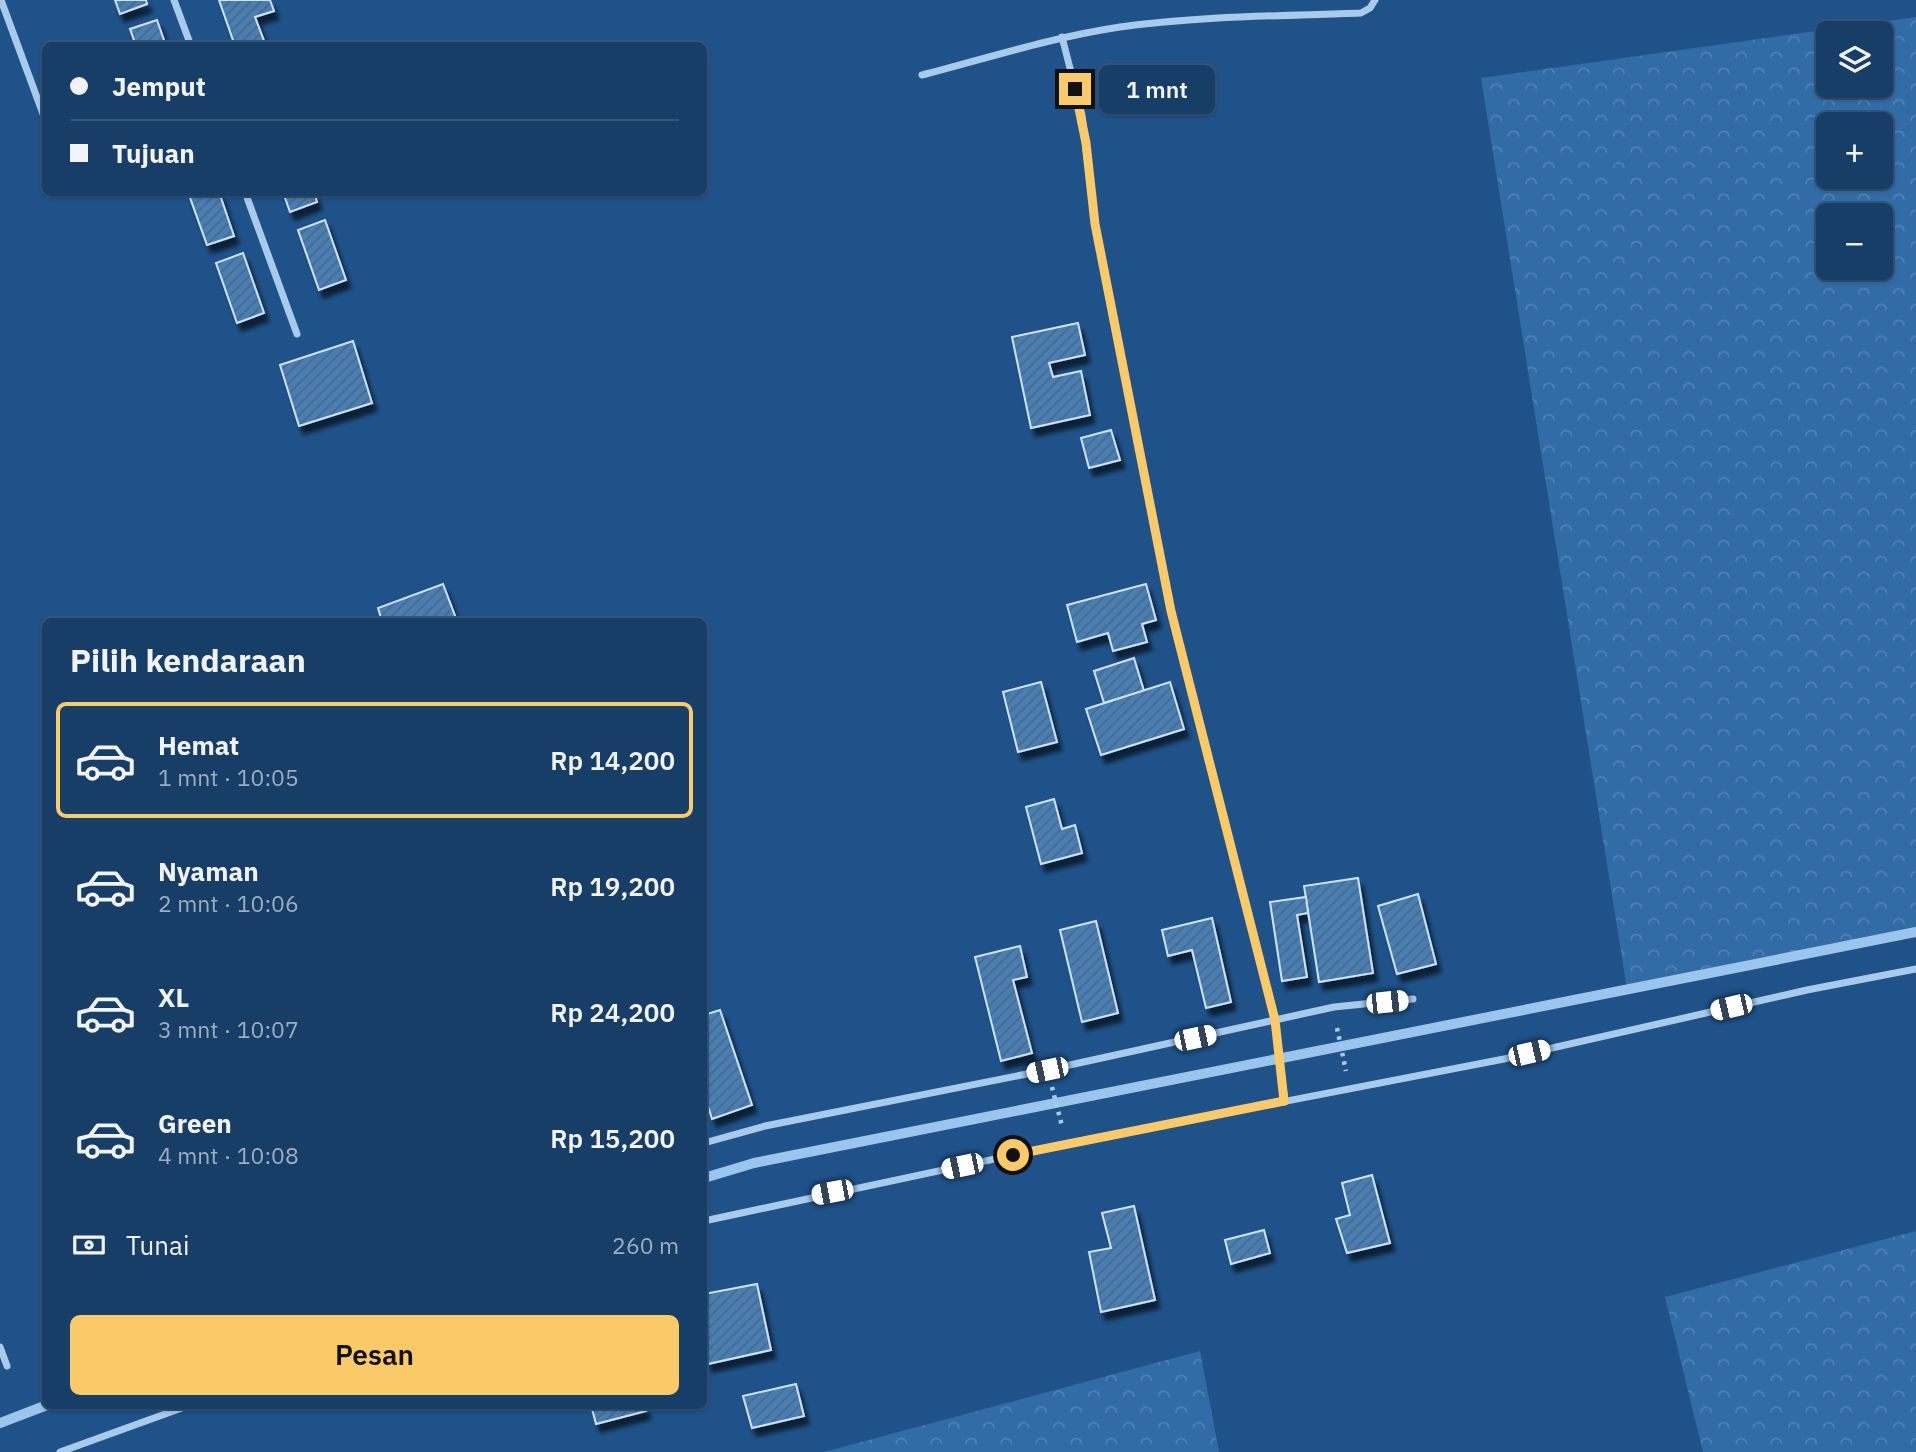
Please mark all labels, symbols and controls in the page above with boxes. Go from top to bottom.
map controls [1816,21,1893,280]
button: layers [1816,21,1893,98]
callout: 1 mnt [1100,64,1215,114]
text: Jemput [112,69,206,103]
route end [1059,73,1091,105]
text: 1 mnt [1126,74,1188,104]
button: + [1816,112,1893,189]
text: Tujuan [112,136,195,170]
button: − [1816,203,1893,280]
text: Pilih kendaraan [70,639,306,681]
text: Hemat [158,728,239,762]
icon: car [74,729,137,792]
text: Rp 14,200 [550,743,675,777]
text: 1 mnt · 10:05 [158,762,299,792]
text: Nyaman [158,854,259,888]
icon: car [74,855,137,918]
text: Rp 19,200 [550,869,675,903]
text: 2 mnt · 10:06 [158,888,299,918]
text: XL [158,980,189,1014]
icon: car [74,981,137,1044]
car [1366,989,1409,1015]
car [1709,992,1754,1022]
text: Rp 24,200 [550,995,675,1029]
text: 3 mnt · 10:07 [158,1014,299,1044]
car [1173,1023,1218,1053]
car [1507,1038,1552,1068]
car [1025,1055,1070,1085]
text: Green [158,1106,232,1140]
icon: car [74,1107,137,1170]
text: Rp 15,200 [550,1121,675,1155]
route start [997,1139,1029,1171]
text: 4 mnt · 10:08 [158,1140,299,1170]
car [940,1151,985,1181]
car [810,1178,855,1206]
icon: cash [70,1226,108,1264]
text: Tunai [126,1228,190,1262]
text: 260 m [612,1230,679,1260]
button: Pesan [70,1315,679,1395]

